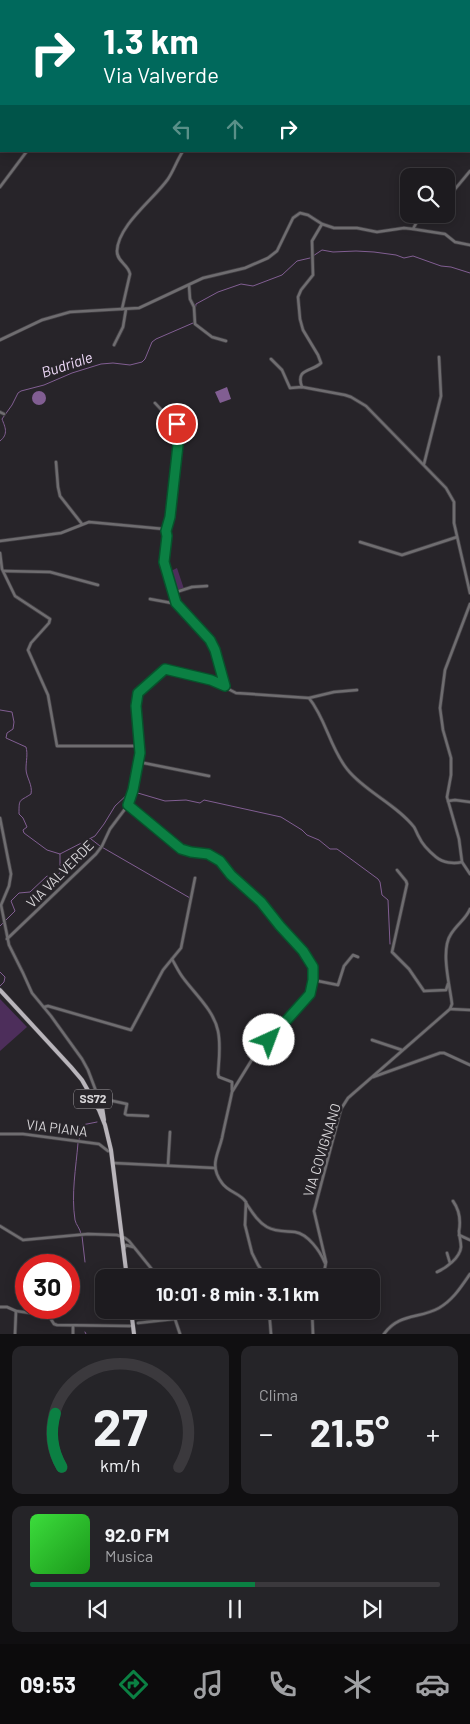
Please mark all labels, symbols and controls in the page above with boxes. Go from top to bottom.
text: 1.3 km [103,19,199,61]
icon: right [20,20,85,85]
text: Via Valverde [103,61,219,87]
icon: left [168,115,196,143]
icon: ahead [221,115,249,143]
icon: right [274,115,302,143]
map controls [400,168,455,223]
button: search [400,168,455,223]
water label: Budriale [39,347,95,381]
pin [156,403,198,445]
icon: arrive [163,410,191,438]
street label: VIA VALVERDE [22,836,97,911]
position arrow [242,1013,294,1065]
road number: SS72 [74,1090,112,1108]
street label: VIA COVIGNANO [299,1101,344,1199]
street label: VIA PIANA [25,1115,89,1140]
speed limit sign: 30 [15,1254,80,1319]
text: 10:01 · 8 min · 3.1 km [156,1282,319,1305]
text: Clima [259,1385,298,1404]
text: 27 [93,1394,148,1456]
text: 21.5° [310,1409,389,1455]
text: − [259,1416,273,1450]
text: + [426,1416,440,1450]
text: km/h [100,1454,141,1476]
text: 92.0 FM [105,1523,169,1546]
text: Musica [105,1546,153,1565]
icon: previous [84,1595,112,1623]
icon: pause [221,1595,249,1623]
icon: next [358,1595,386,1623]
icon: directions [116,1667,151,1702]
icon: music [191,1667,226,1702]
icon: phone [265,1667,300,1702]
icon: climate [340,1667,375,1702]
icon: car [415,1667,450,1702]
text: 09:53 [20,1671,76,1697]

